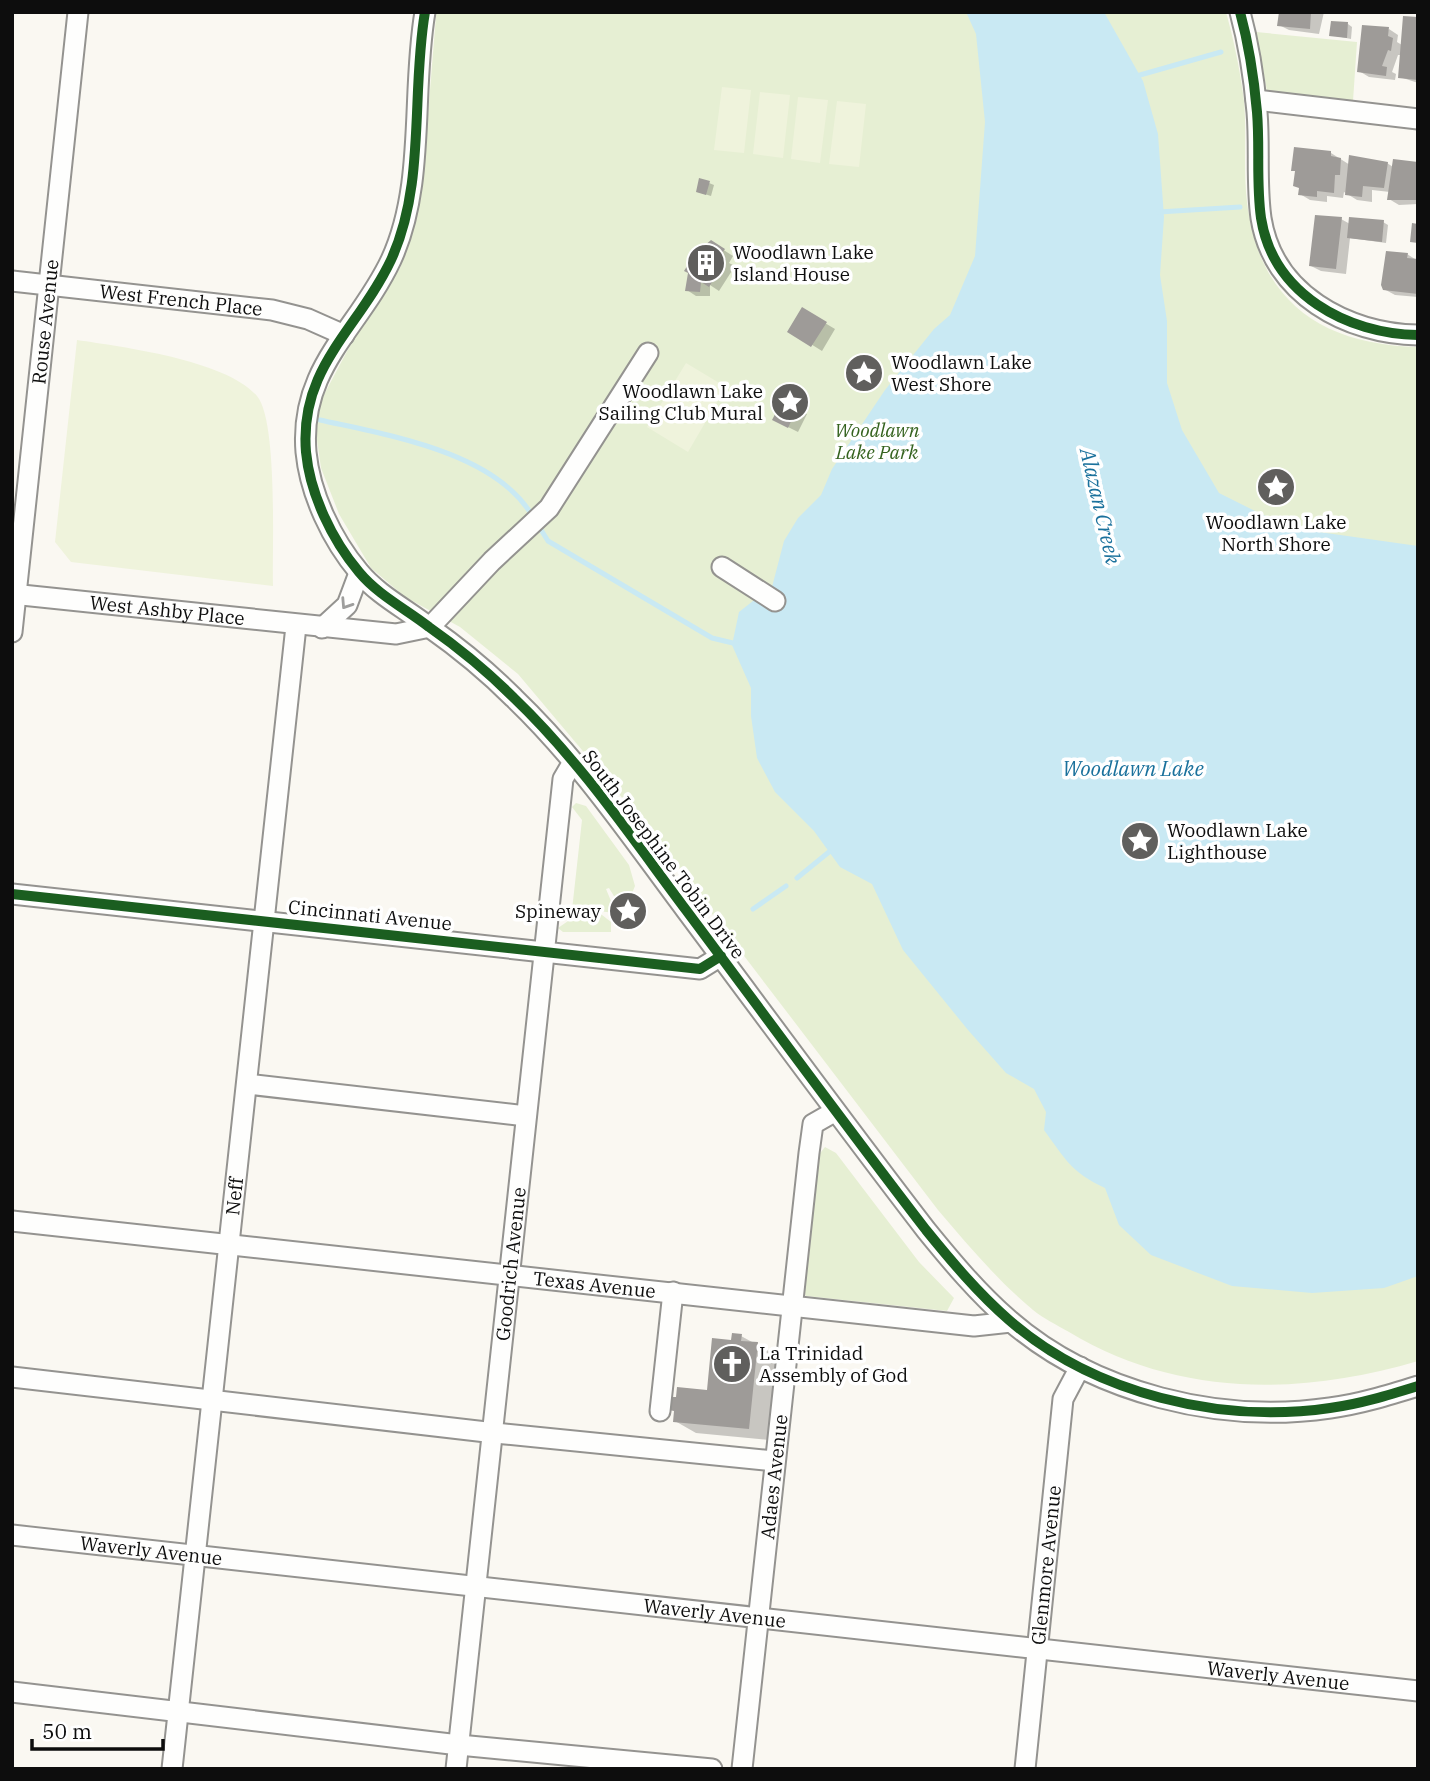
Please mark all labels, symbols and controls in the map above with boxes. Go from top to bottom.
place label: Woodlawn Lake Island House [733,240,874,286]
building icon: Woodlawn Lake Island House [685,242,727,284]
street label: Rouse Avenue [26,258,64,386]
street label: West French Place [98,279,264,321]
place label: Woodlawn Lake West Shore [891,350,1032,396]
place icon: Woodlawn Lake West Shore [843,352,885,394]
place label: Woodlawn Lake Sailing Club Mural [599,379,763,425]
place icon: Woodlawn Lake Sailing Club Mural [769,381,811,423]
park label: Woodlawn Lake Park [835,418,920,464]
water label: Alazan Creek [1074,443,1128,568]
place icon: Woodlawn Lake North Shore [1255,466,1297,508]
place label: Woodlawn Lake North Shore [1206,510,1346,556]
street label: West Ashby Place [88,590,246,630]
one-way arrow [341,596,354,609]
street label: South Josephine Tobin Drive [578,745,750,963]
water label: Woodlawn Lake [1062,754,1204,782]
place label: Woodlawn Lake Lighthouse [1167,818,1308,864]
place icon: Woodlawn Lake Lighthouse [1119,820,1161,862]
place icon: Spineway [607,890,649,932]
street label: Cincinnati Avenue [287,894,453,936]
place label: Spineway [515,899,602,923]
street label: Neff [220,1175,248,1216]
street label: Goodrich Avenue [490,1186,531,1342]
street label: Texas Avenue [532,1266,657,1303]
place label: La Trinidad Assembly of God [759,1341,908,1387]
church icon: La Trinidad Assembly of God [711,1343,753,1385]
street label: Adaes Avenue [755,1413,793,1540]
street label: Glenmore Avenue [1026,1484,1066,1646]
street label: Waverly Avenue [79,1531,224,1570]
street label: Waverly Avenue [642,1593,787,1633]
street label: Waverly Avenue [1206,1656,1351,1695]
scale bar [32,1708,163,1752]
text: 50 m [42,1717,92,1745]

